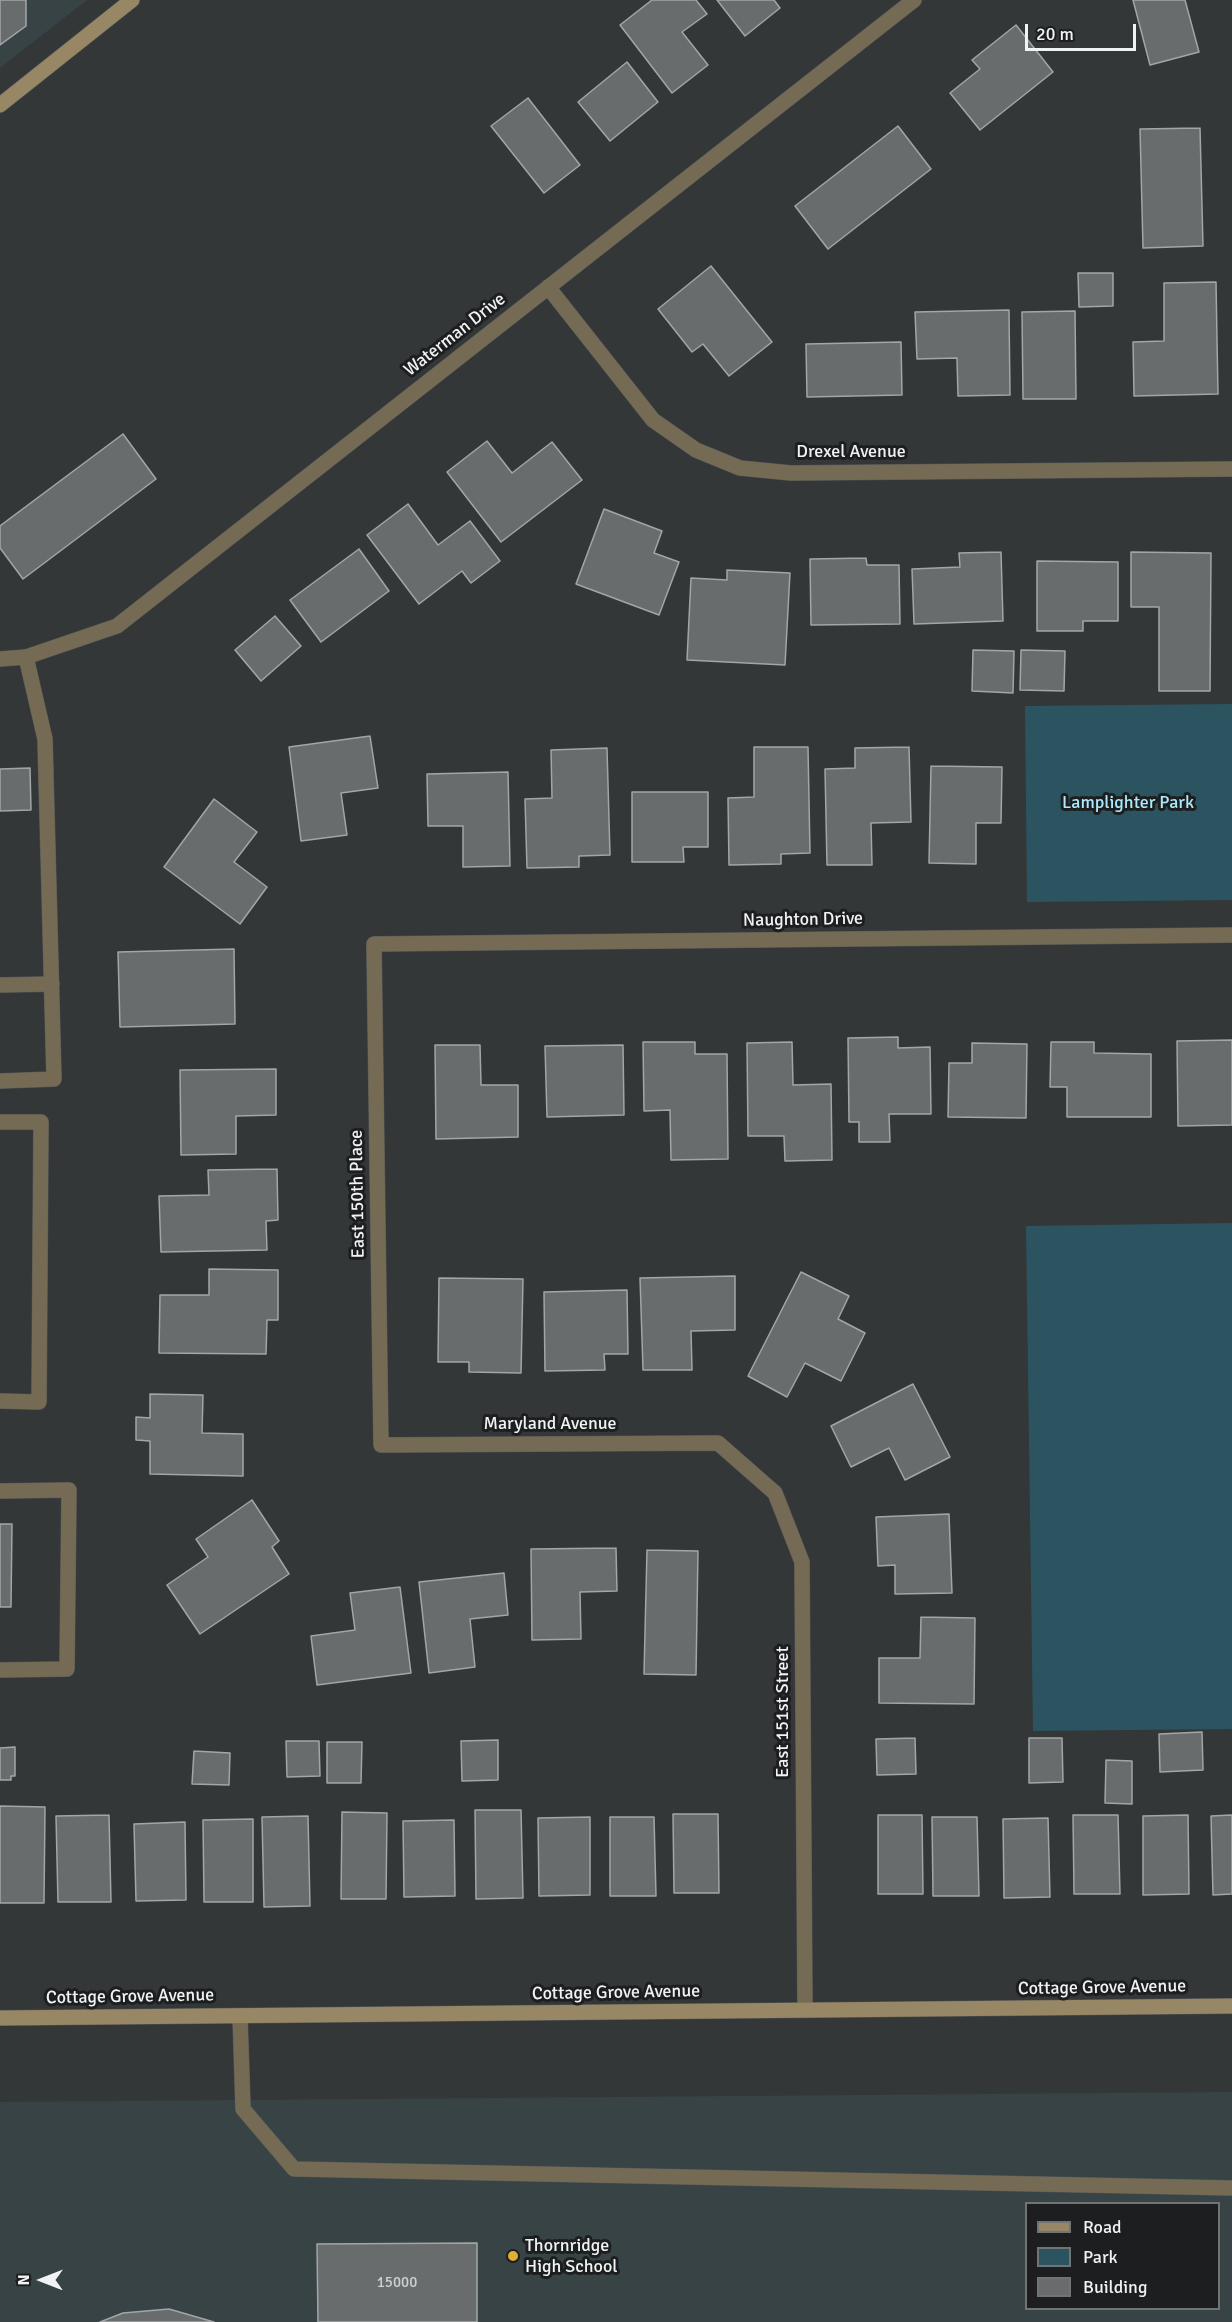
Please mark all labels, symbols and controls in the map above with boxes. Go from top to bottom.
scale bar [1028,12,1139,50]
text: 20 m [1036,23,1074,45]
street label: Waterman Drive [400,289,510,381]
street label: Drexel Avenue [796,441,906,463]
park label: Lamplighter Park [1062,792,1194,814]
street label: Naughton Drive [743,908,863,932]
street label: East 150th Place [346,1130,370,1258]
street label: Maryland Avenue [483,1413,617,1435]
street label: East 151st Street [772,1646,794,1778]
street label: Cottage Grove Avenue [1018,1976,1186,2000]
street label: Cottage Grove Avenue [532,1981,700,2005]
street label: Cottage Grove Avenue [46,1985,214,2009]
legend [1025,2202,1220,2310]
text: Road [1083,2216,1122,2238]
place label: Thornridge High School [525,2235,618,2278]
text: Park [1083,2246,1118,2268]
marker: Thornridge High School [506,2249,520,2263]
north arrow [12,2250,72,2310]
text: N [14,2274,34,2286]
house number: 15000 [377,2274,417,2292]
text: Building [1083,2276,1147,2298]

